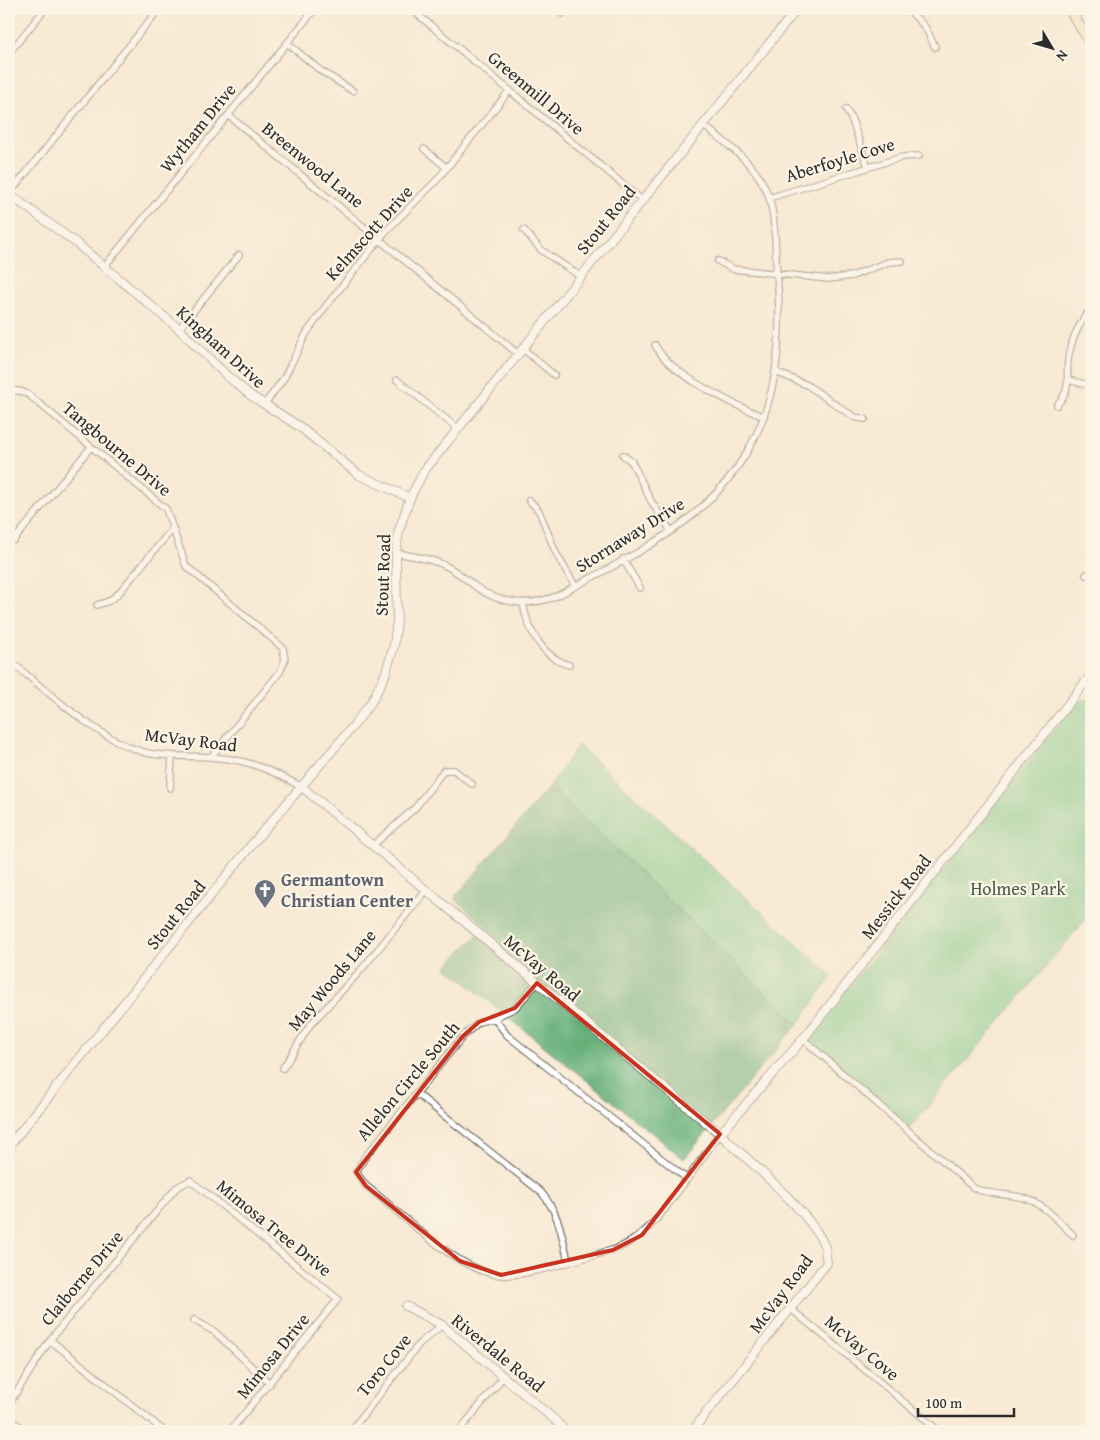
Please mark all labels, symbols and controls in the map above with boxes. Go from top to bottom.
north arrow [1028,22,1078,72]
street label: Greenmill Drive [482,44,591,141]
text: N [1051,46,1073,66]
street label: Wytham Drive [153,77,242,178]
street label: Breenwood Lane [256,115,370,214]
street label: Aberfoyle Cove [782,130,898,189]
street label: Kelmscott Drive [318,179,419,286]
street label: Stout Road [569,179,642,260]
street label: Kingham Drive [171,299,272,394]
street label: Tangbourne Drive [57,395,178,503]
street label: Stornaway Drive [570,490,690,579]
street label: Stout Road [368,533,397,616]
street label: McVay Road [143,720,239,759]
street label: Messick Road [854,848,938,945]
place label: Germantown Christian Center [281,866,414,914]
street label: Stout Road [139,874,212,955]
park label: Holmes Park [970,875,1066,902]
church icon: Germantown Christian Center [253,878,277,909]
street label: May Woods Lane [281,923,382,1037]
street label: McVay Road [498,928,587,1008]
street label: Allelon Circle South [349,1015,466,1146]
street label: Mimosa Tree Drive [211,1173,338,1283]
street label: Claiborne Drive [34,1224,130,1331]
street label: McVay Road [742,1248,819,1339]
street label: Mimosa Drive [229,1307,316,1404]
street label: Riverdale Road [446,1307,551,1399]
street label: McVay Cove [819,1308,906,1387]
street label: Toro Cove [350,1327,418,1402]
scale bar [918,1385,1014,1417]
text: 100 m [925,1392,963,1413]

